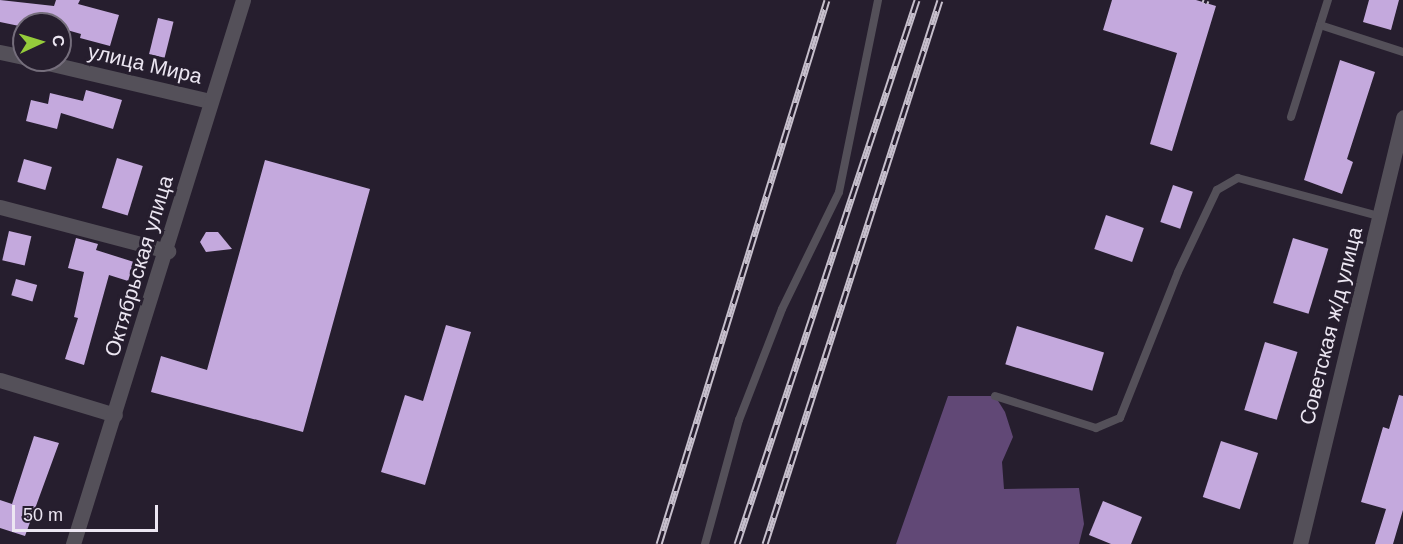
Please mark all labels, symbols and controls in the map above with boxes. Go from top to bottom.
north arrow [12,12,72,72]
text: С [50,34,67,47]
street label: улица Мира [86,39,204,89]
street label: Октябрьская улица [99,172,179,360]
street label: Советская ж/д улица [1294,225,1368,427]
scale bar [15,493,160,531]
text: 50 m [23,505,63,525]

